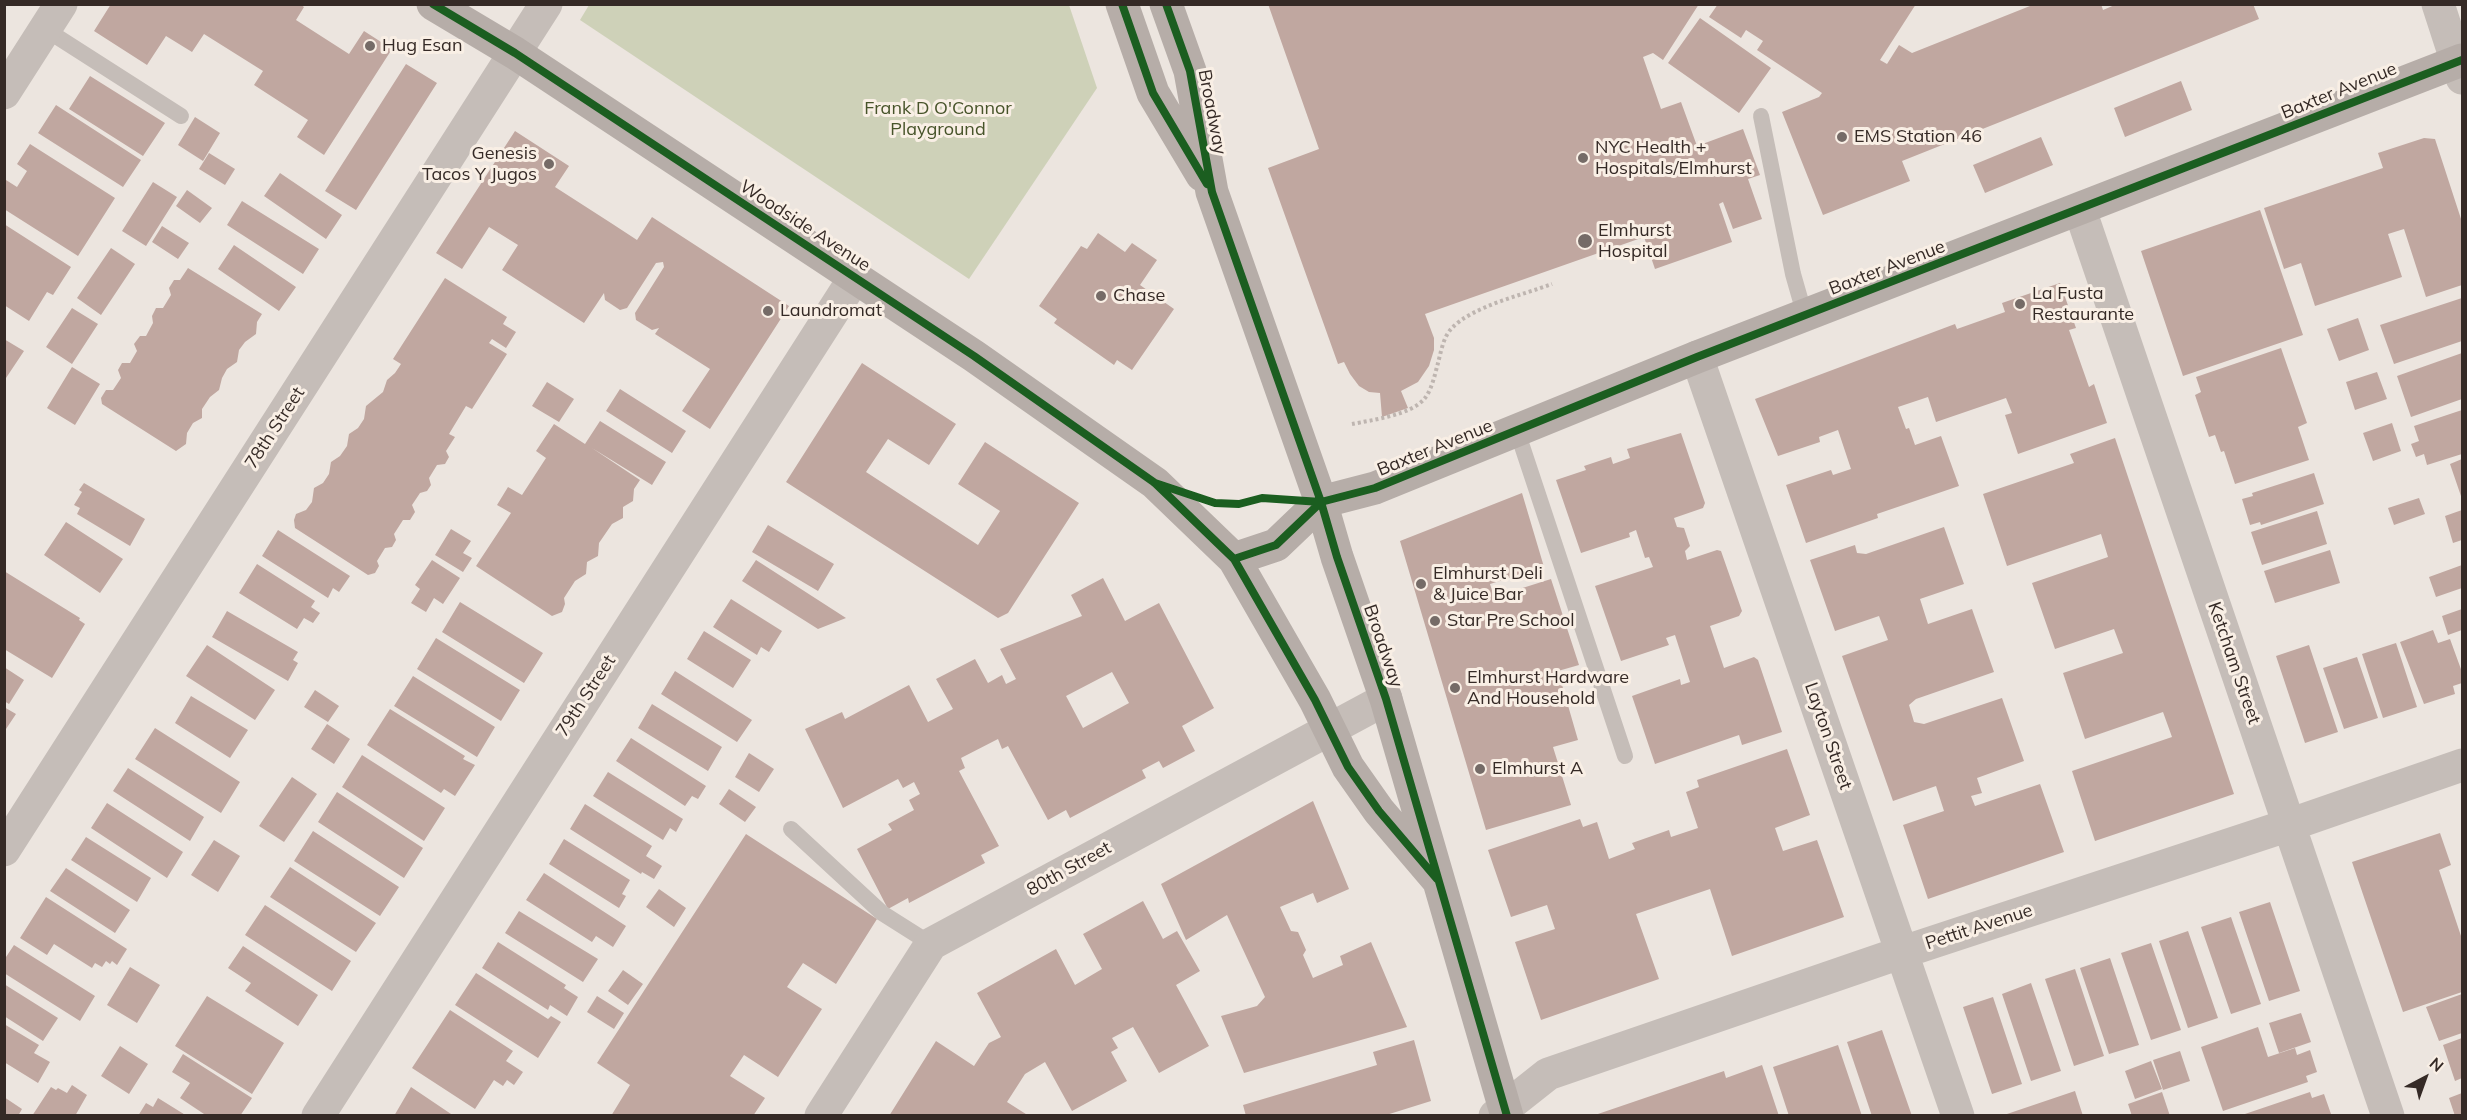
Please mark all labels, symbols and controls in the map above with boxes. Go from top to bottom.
place label: Hug Esan [382,35,462,57]
marker: Hug Esan [363,39,377,53]
street label: Baxter Avenue [2278,58,2400,124]
street label: Broadway [1193,68,1231,156]
park label: Frank D O'Connor Playground [864,98,1012,140]
place label: EMS Station 46 [1854,126,1982,148]
marker: EMS Station 46 [1835,130,1849,144]
place label: NYC Health + Hospitals/Elmhurst [1595,137,1752,180]
place label: Genesis Tacos Y Jugos [422,143,537,186]
marker: NYC Health + Hospitals/Elmhurst [1576,151,1590,165]
marker: Genesis Tacos Y Jugos [542,157,556,171]
street label: Woodside Avenue [736,176,874,276]
place label: Elmhurst Hospital [1598,220,1671,262]
marker: Elmhurst Hospital [1576,232,1594,250]
street label: Baxter Avenue [1826,236,1948,300]
place label: La Fusta Restaurante [2032,283,2134,326]
place label: Chase [1113,285,1165,307]
marker: Chase [1094,289,1108,303]
marker: La Fusta Restaurante [2013,297,2027,311]
place label: Laundromat [780,300,882,322]
marker: Laundromat [761,304,775,318]
street label: 78th Street [241,383,309,473]
street label: Baxter Avenue [1374,415,1496,481]
place label: Elmhurst Deli & Juice Bar [1433,563,1543,606]
marker: Elmhurst Deli & Juice Bar [1414,577,1428,591]
street label: Ketcham Street [2203,599,2265,727]
street label: Broadway [1359,602,1407,690]
place label: Star Pre School [1447,610,1574,632]
marker: Star Pre School [1428,614,1442,628]
street label: 79th Street [552,651,620,741]
place label: Elmhurst Hardware And Household [1467,667,1629,710]
street label: Layton Street [1800,680,1856,792]
marker: Elmhurst Hardware And Household [1448,681,1462,695]
place label: Elmhurst A [1492,758,1583,780]
marker: Elmhurst A [1473,762,1487,776]
street label: 80th Street [1023,837,1115,901]
street label: Pettit Avenue [1923,900,2035,954]
north arrow [2395,1048,2455,1108]
text: N [2426,1053,2448,1076]

